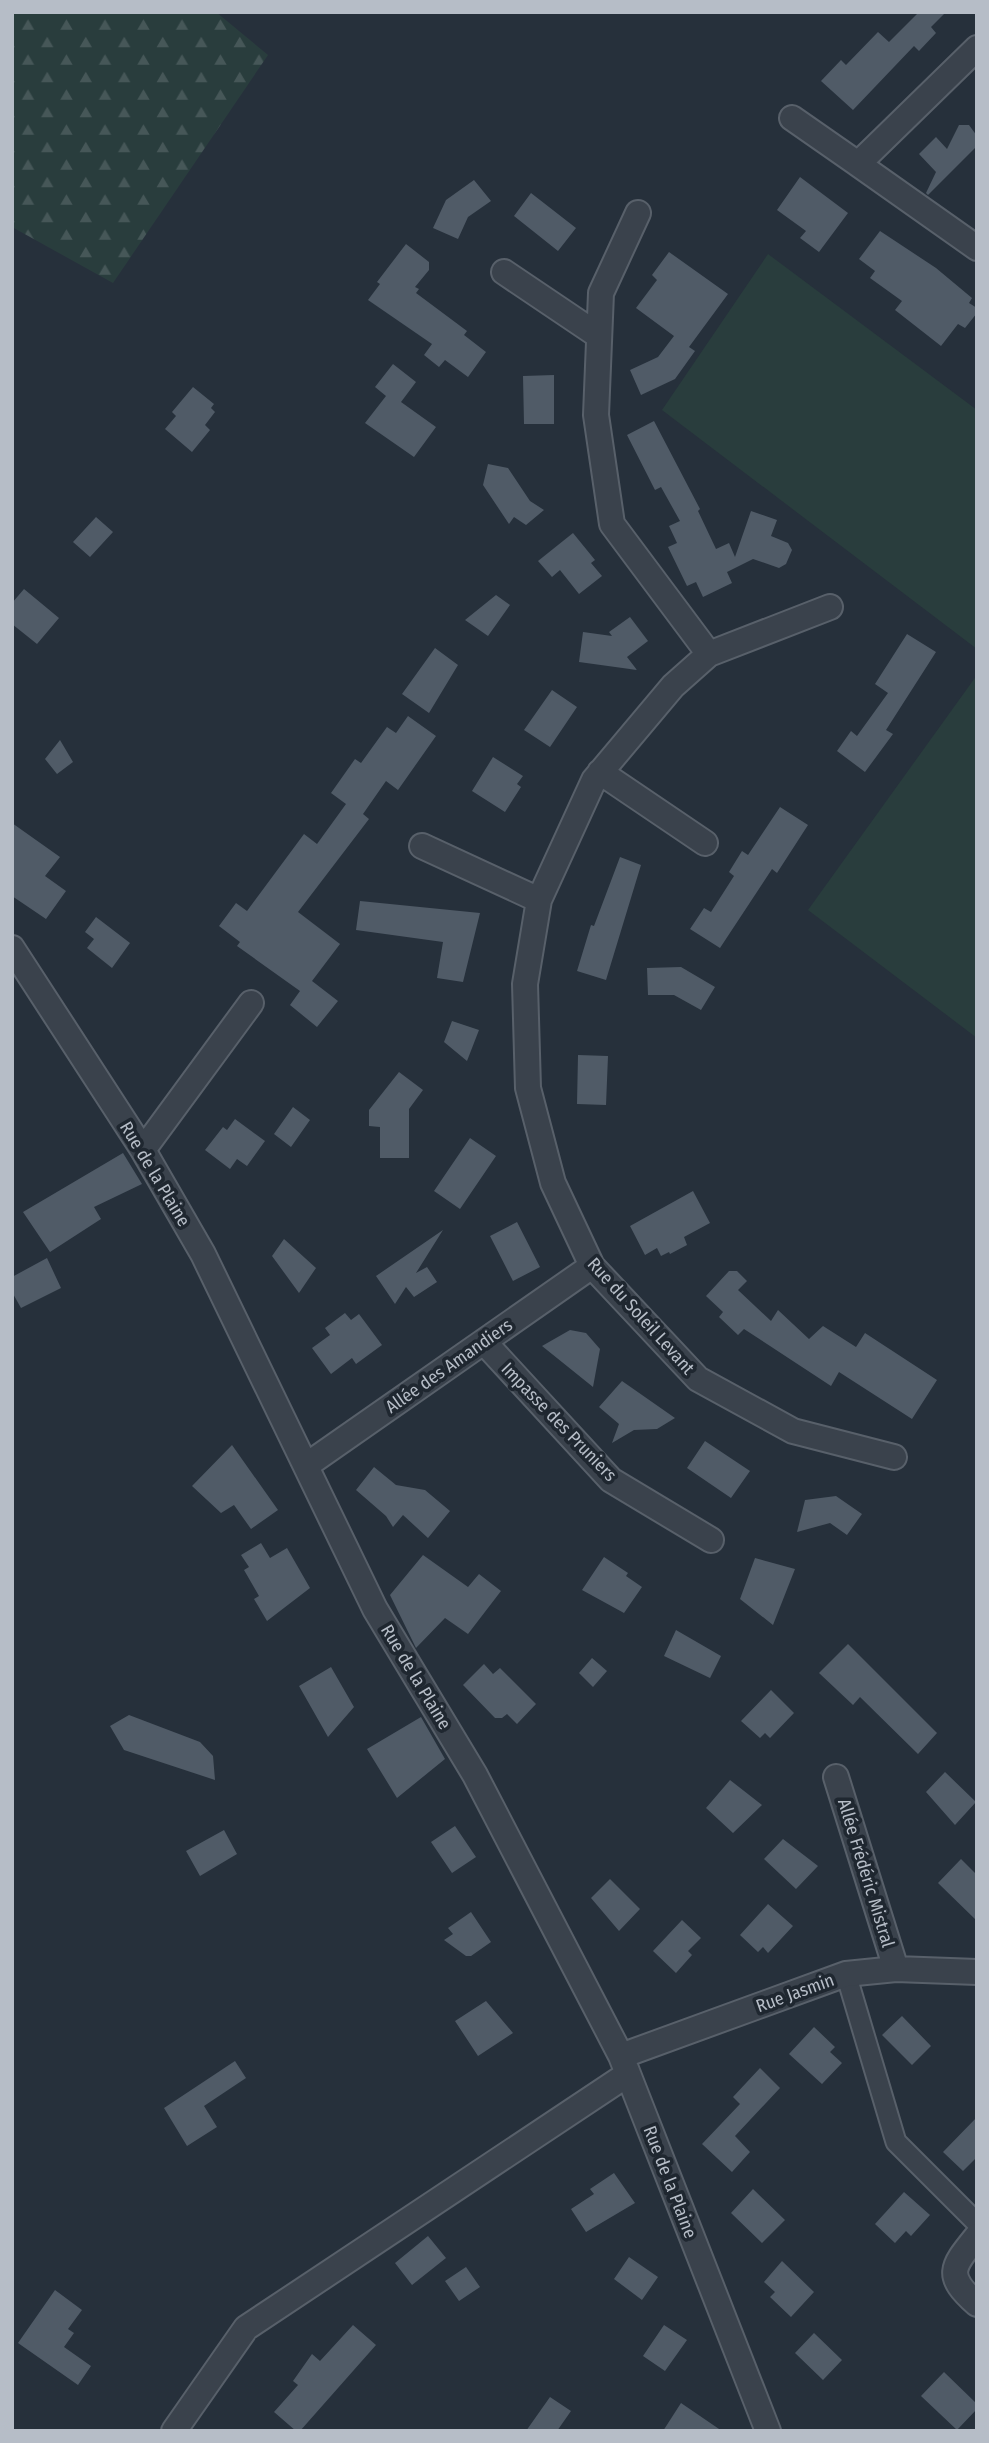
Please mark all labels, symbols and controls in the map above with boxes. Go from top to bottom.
street label: Rue de la Plaine [115,1118,195,1231]
street label: Rue du Soleil Levant [583,1253,699,1379]
street label: Allée des Amandiers [381,1314,517,1418]
street label: Impasse des Pruniers [497,1358,622,1486]
street label: Rue de la Plaine [376,1621,456,1734]
street label: Allée Frédéric Mistral [833,1796,899,1950]
street label: Rue Jasmin [753,1969,837,2017]
street label: Rue de la Plaine [639,2123,702,2241]

